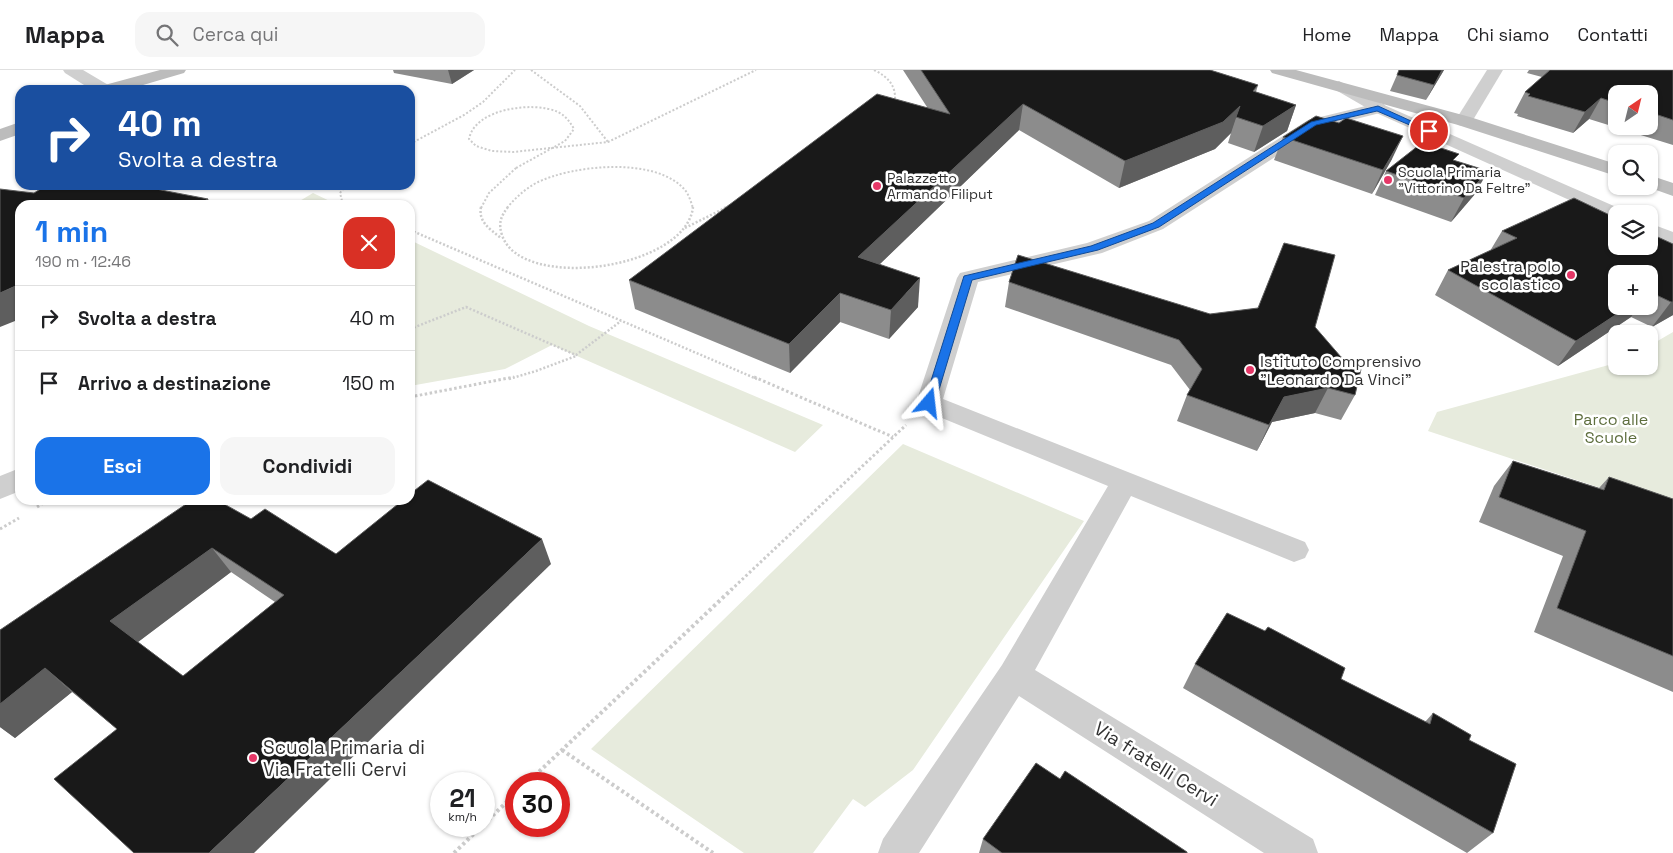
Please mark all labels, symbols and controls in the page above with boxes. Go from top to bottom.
search box [135,12,485,57]
text: Mappa [25,19,105,50]
icon: search [153,21,181,49]
text: Cerca qui [193,22,279,47]
text: Home [1302,23,1352,46]
text: Mappa [1380,23,1439,46]
text: Chi siamo [1467,23,1549,46]
text: Contatti [1577,23,1648,46]
north arrow [1608,85,1658,135]
map controls [1608,85,1658,375]
text: 40 m [118,102,202,146]
icon: right [35,105,100,170]
pin [1408,110,1450,152]
icon: arrive [1415,117,1443,145]
text: Svolta a destra [118,145,278,173]
button: search [1608,145,1658,195]
place label: Scuola Primaria "Vittorino Da Feltre" [1398,163,1531,197]
place label: Palazzetto Armando Filiput [887,169,993,203]
marker: Scuola Primaria "Vittorino Da Feltre" [1382,174,1394,186]
marker: Palazzetto Armando Filiput [871,180,883,192]
button: layers [1608,205,1658,255]
text: 1 min [35,212,108,251]
button: close [343,217,395,269]
text: 190 m · 12:46 [35,251,131,272]
place label: Palestra polo scolastico [1460,256,1561,295]
button: + [1608,265,1658,315]
marker: Palestra polo scolastico [1565,269,1577,281]
icon: right [35,304,63,332]
text: Svolta a destra [78,306,216,331]
text: 40 m [350,306,395,331]
button: − [1608,325,1658,375]
place label: Istituto Comprensivo "Leonardo Da Vinci" [1260,351,1421,390]
marker: Istituto Comprensivo "Leonardo Da Vinci" [1244,364,1256,376]
icon: arrive [35,369,63,397]
text: Arrivo a destinazione [78,371,271,396]
text: 150 m [342,371,395,396]
position arrow [902,376,954,428]
park label: Parco alle Scuole [1574,409,1648,448]
button: Esci [35,437,210,495]
button: Condividi [220,437,395,495]
street label: Via fratelli Cervi [1089,716,1223,812]
place label: Scuola Primaria di Via Fratelli Cervi [263,735,425,782]
marker: Scuola Primaria di Via Fratelli Cervi [247,752,259,764]
speed limit sign: 30 [505,772,570,837]
text: 21 [449,782,476,814]
text: km/h [448,809,477,825]

